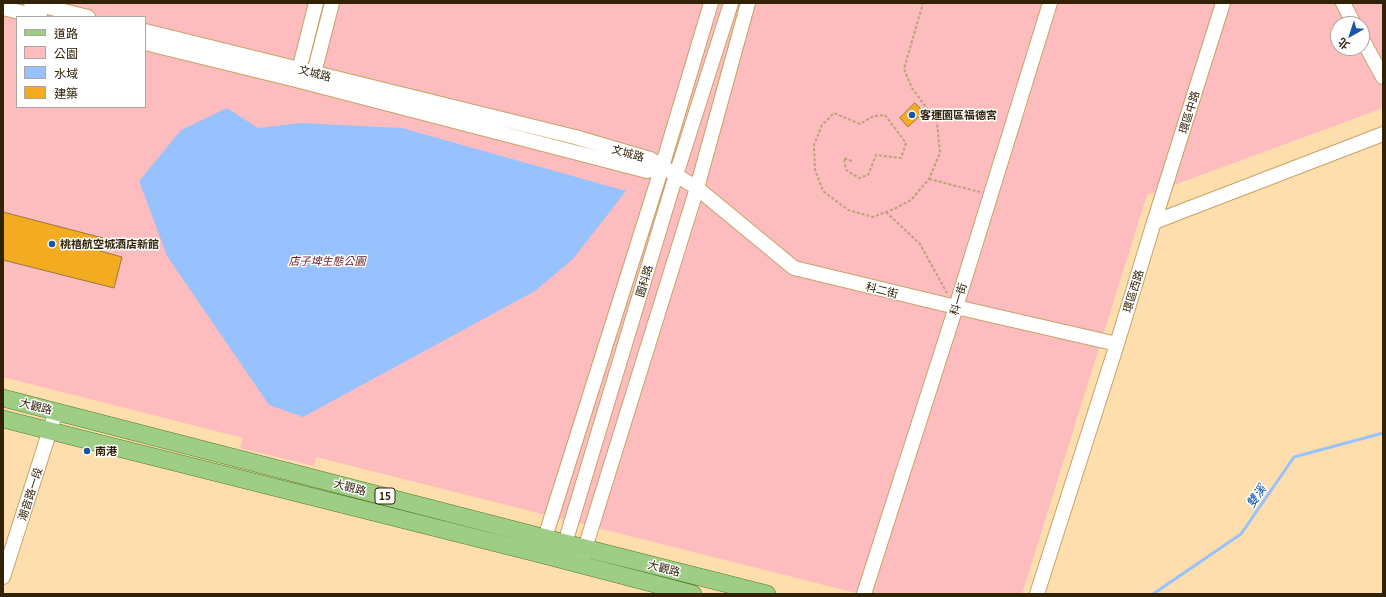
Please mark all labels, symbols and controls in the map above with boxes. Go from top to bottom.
legend [16,16,146,108]
north arrow [1330,16,1370,56]
text: 道路 [54,24,78,41]
text: 北 [1334,35,1352,54]
text: 公園 [54,44,78,61]
street label: 文城路 [297,63,333,83]
text: 水域 [54,64,78,81]
text: 建築 [54,84,78,101]
street label: 環區中路 [1176,89,1202,135]
place label: 客運園區福德宮 [920,108,997,122]
marker: 客運園區福德宮 [907,110,917,120]
street label: 文城路 [610,142,646,164]
place label: 桃禧航空城酒店新館 [60,237,159,251]
marker: 桃禧航空城酒店新館 [47,239,57,249]
park label: 店子埤生態公園 [289,254,365,268]
street label: 園科路 [633,263,655,299]
street label: 環區西路 [1120,268,1146,314]
street label: 科二街 [864,280,900,300]
street label: 科一街 [947,281,969,317]
street label: 大觀路 [18,396,54,416]
place label: 南港 [95,444,117,458]
marker: 南港 [82,446,92,456]
street label: 潮音路一段 [15,466,45,522]
street label: 大觀路 [332,476,368,498]
water label: 雙溪 [1243,482,1269,510]
road number: 15 [375,488,395,504]
street label: 大觀路 [646,558,682,578]

